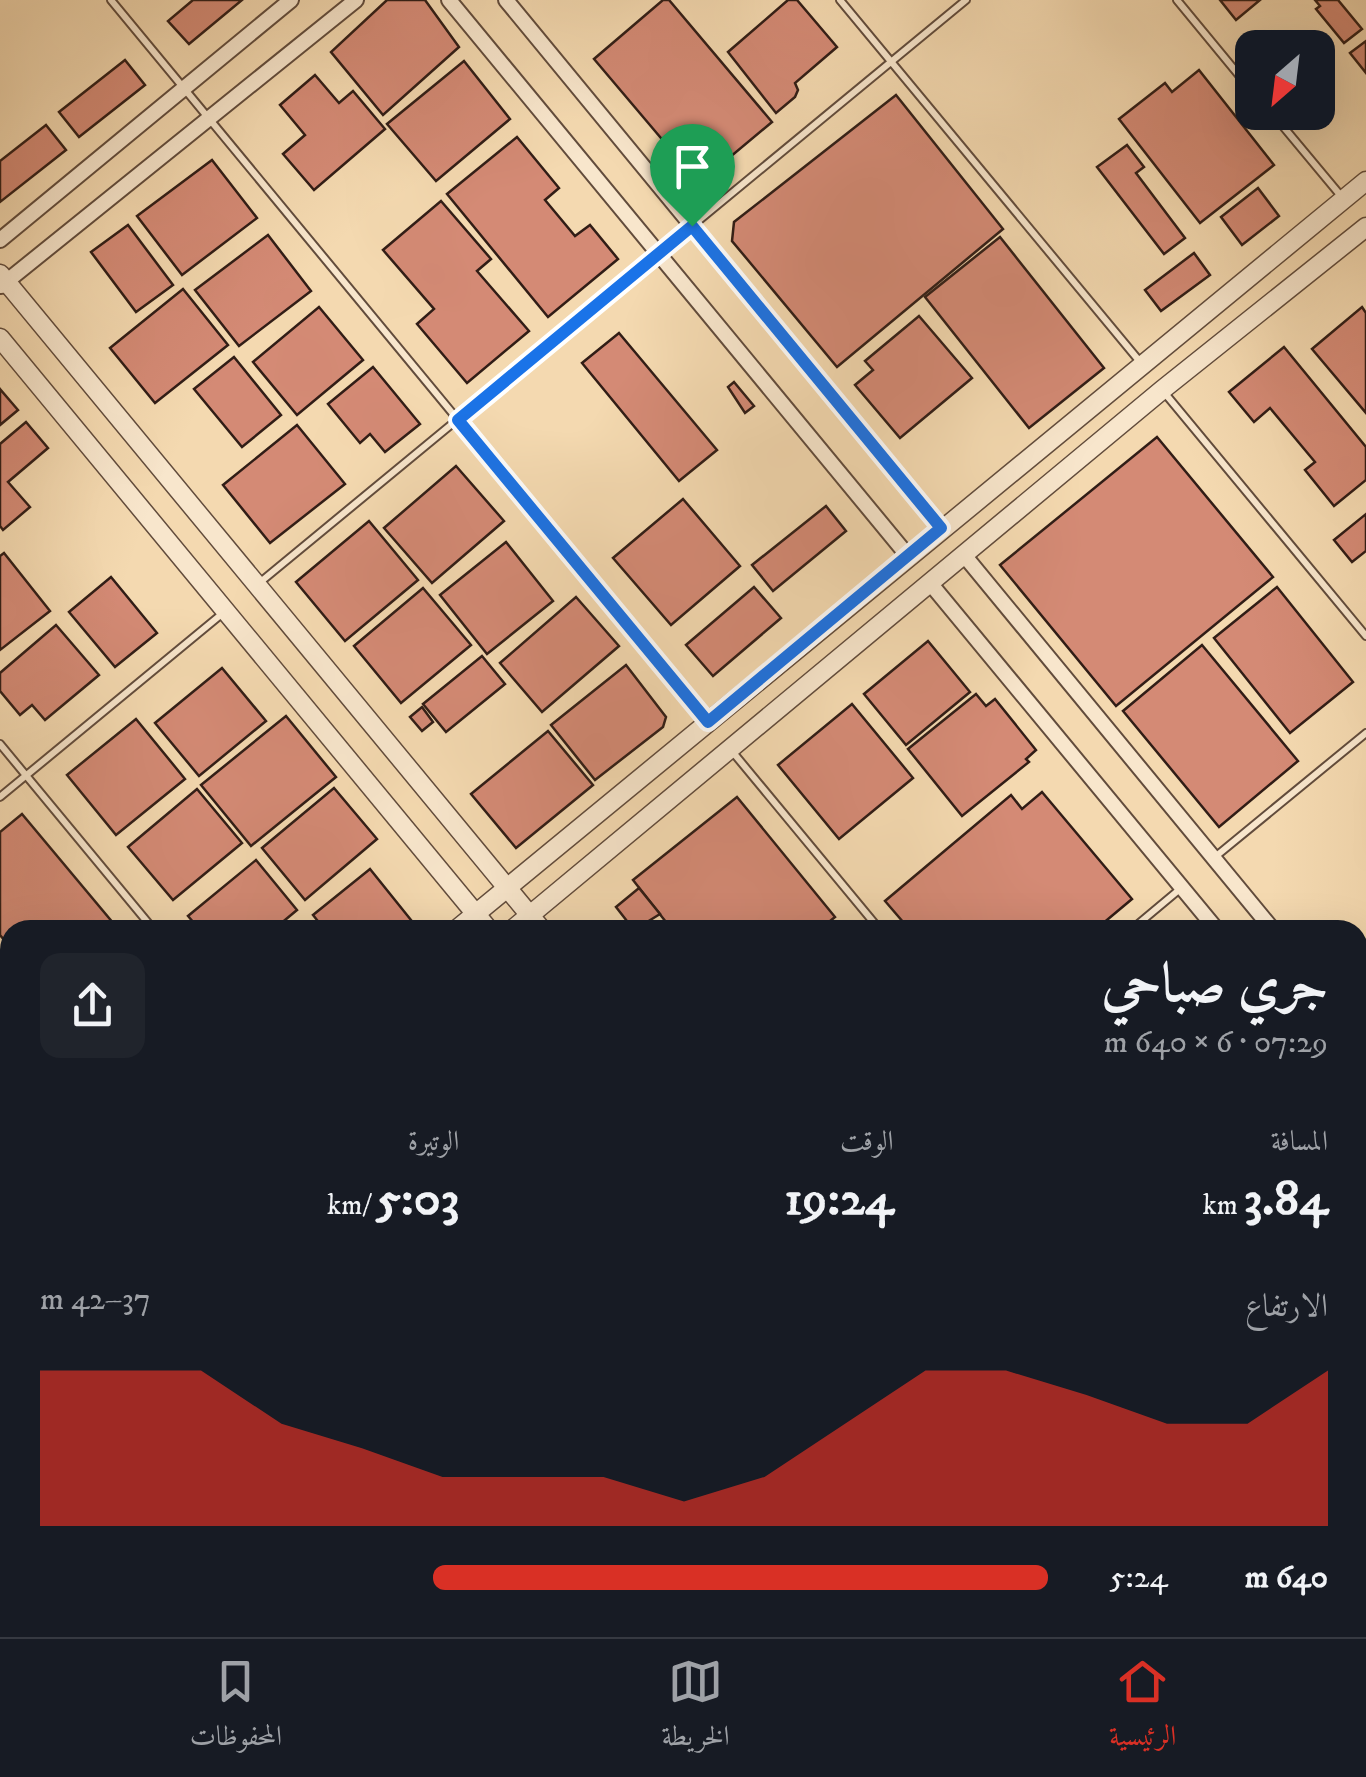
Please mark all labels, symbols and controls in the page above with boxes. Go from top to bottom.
north arrow [1235,30,1335,130]
map controls [1235,30,1335,130]
pin [650,124,735,227]
icon: arrive [665,139,720,194]
text: جري صباحي [1101,951,1328,1020]
button: share [40,953,145,1058]
text: 07:29 · 6 × 640 m [1104,1023,1328,1063]
text: الوتيرة [408,1124,459,1159]
text: الوقت [840,1124,894,1159]
text: المسافة [1271,1124,1328,1159]
text: 5:03 [376,1168,459,1231]
text: 19:24 [784,1168,894,1231]
text: 3.84 [1244,1168,1328,1231]
text: /km [327,1188,376,1223]
text: km [1203,1188,1244,1223]
text: 37–42 m [40,1280,151,1320]
text: الارتفاع [1245,1287,1328,1327]
text: 5:24 [1110,1558,1168,1598]
text: 640 m [1245,1558,1328,1598]
tab: المحفوظات [190,1654,282,1763]
tab: الخريطة [661,1654,730,1763]
tab: الرئيسية [1109,1654,1176,1763]

